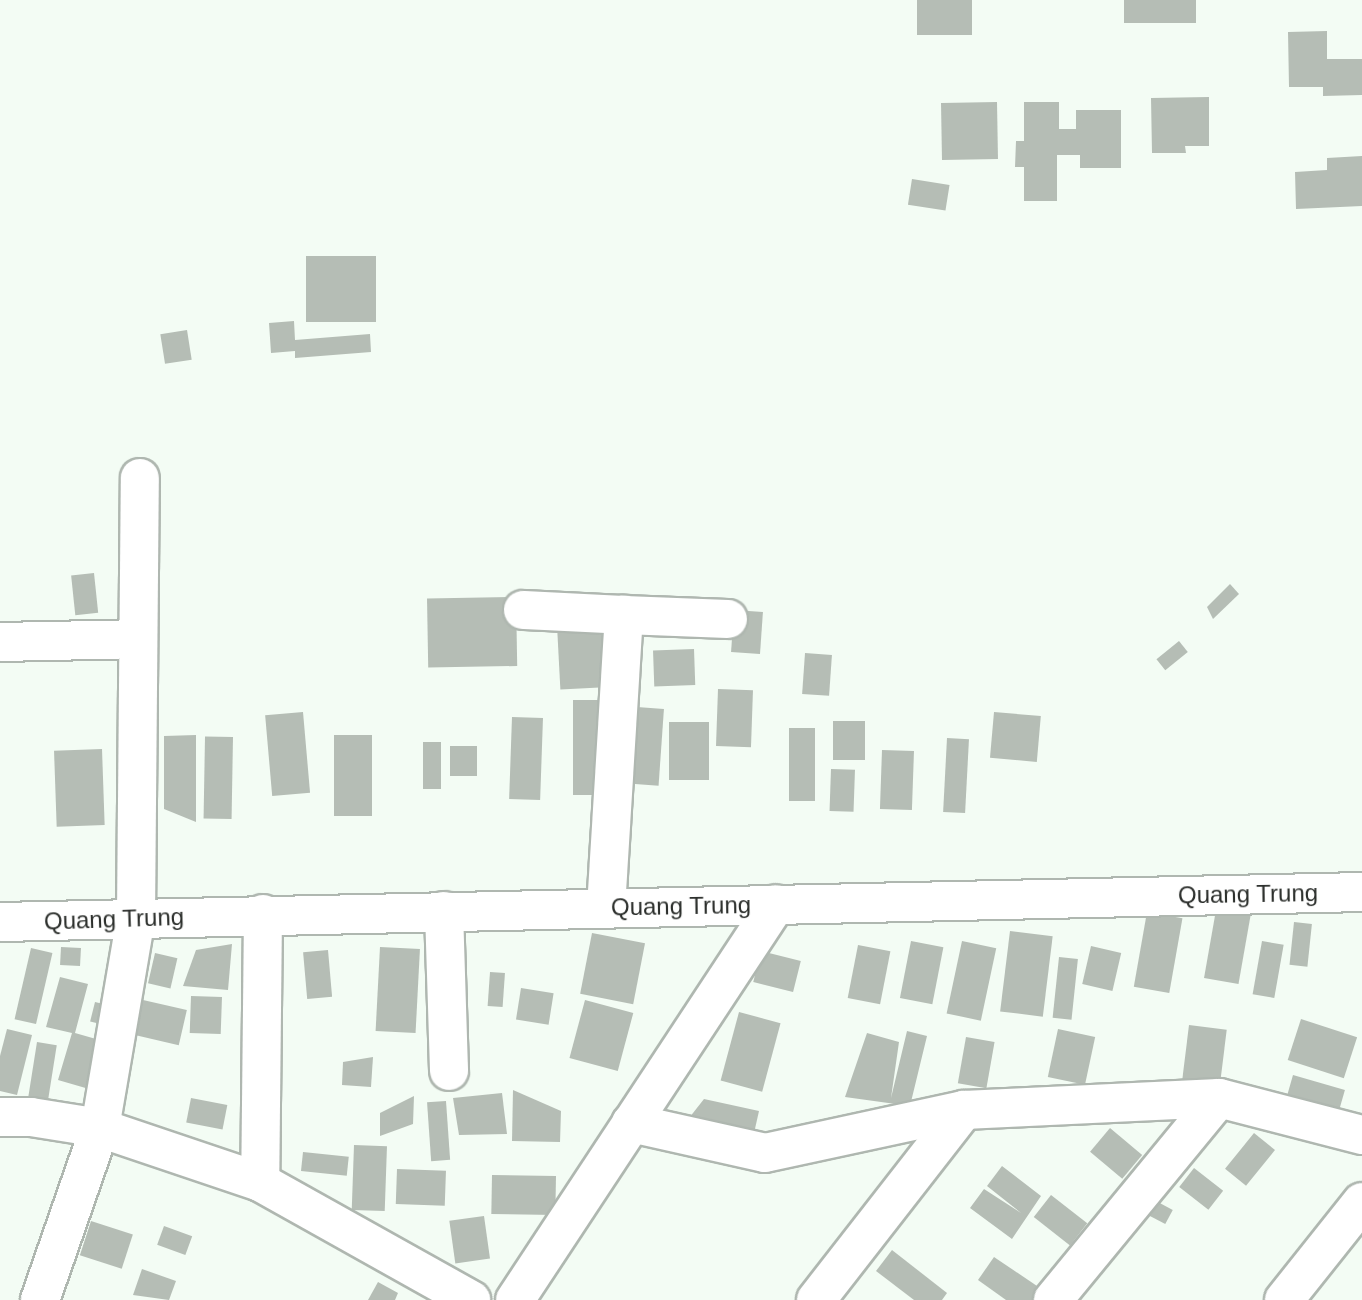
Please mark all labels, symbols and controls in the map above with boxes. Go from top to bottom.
street label: Quang Trung [1177,878,1319,910]
street label: Quang Trung [610,890,752,922]
street label: Quang Trung [43,902,185,936]

